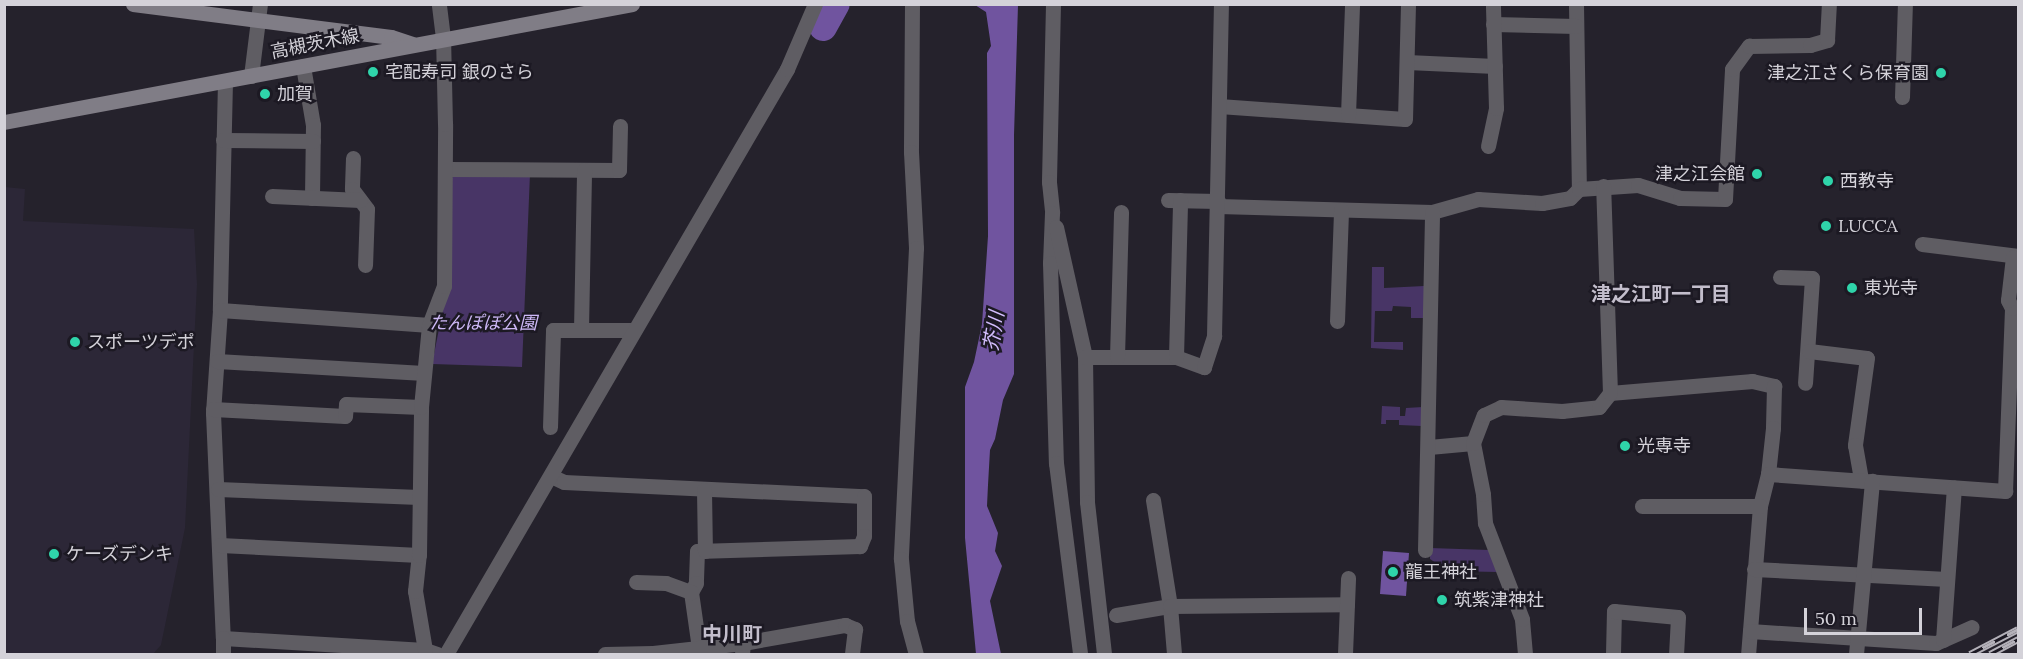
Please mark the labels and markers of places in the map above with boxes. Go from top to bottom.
place label: 宅配寿司 銀のさら [385,61,534,83]
place label: 津之江さくら保育園 [1767,62,1929,84]
marker: 宅配寿司 銀のさら [366,65,380,79]
marker: 津之江さくら保育園 [1934,66,1948,80]
place label: 加賀 [277,83,313,105]
marker: 加賀 [258,87,272,101]
place label: 津之江会館 [1655,163,1745,185]
marker: 津之江会館 [1750,167,1764,181]
place label: 西教寺 [1840,170,1894,192]
marker: 西教寺 [1821,174,1835,188]
place label: LUCCA [1838,215,1898,237]
marker: LUCCA [1819,219,1833,233]
place label: 東光寺 [1864,277,1918,299]
marker: 東光寺 [1845,281,1859,295]
place label: スポーツデポ [87,331,195,353]
marker: スポーツデポ [68,335,82,349]
place label: 光専寺 [1637,435,1691,457]
marker: 光専寺 [1618,439,1632,453]
place label: ケーズデンキ [66,543,174,565]
marker: ケーズデンキ [47,547,61,561]
place label: 龍王神社 [1405,561,1477,583]
marker: 龍王神社 [1386,565,1400,579]
place label: 筑紫津神社 [1454,589,1544,611]
marker: 筑紫津神社 [1435,593,1449,607]

